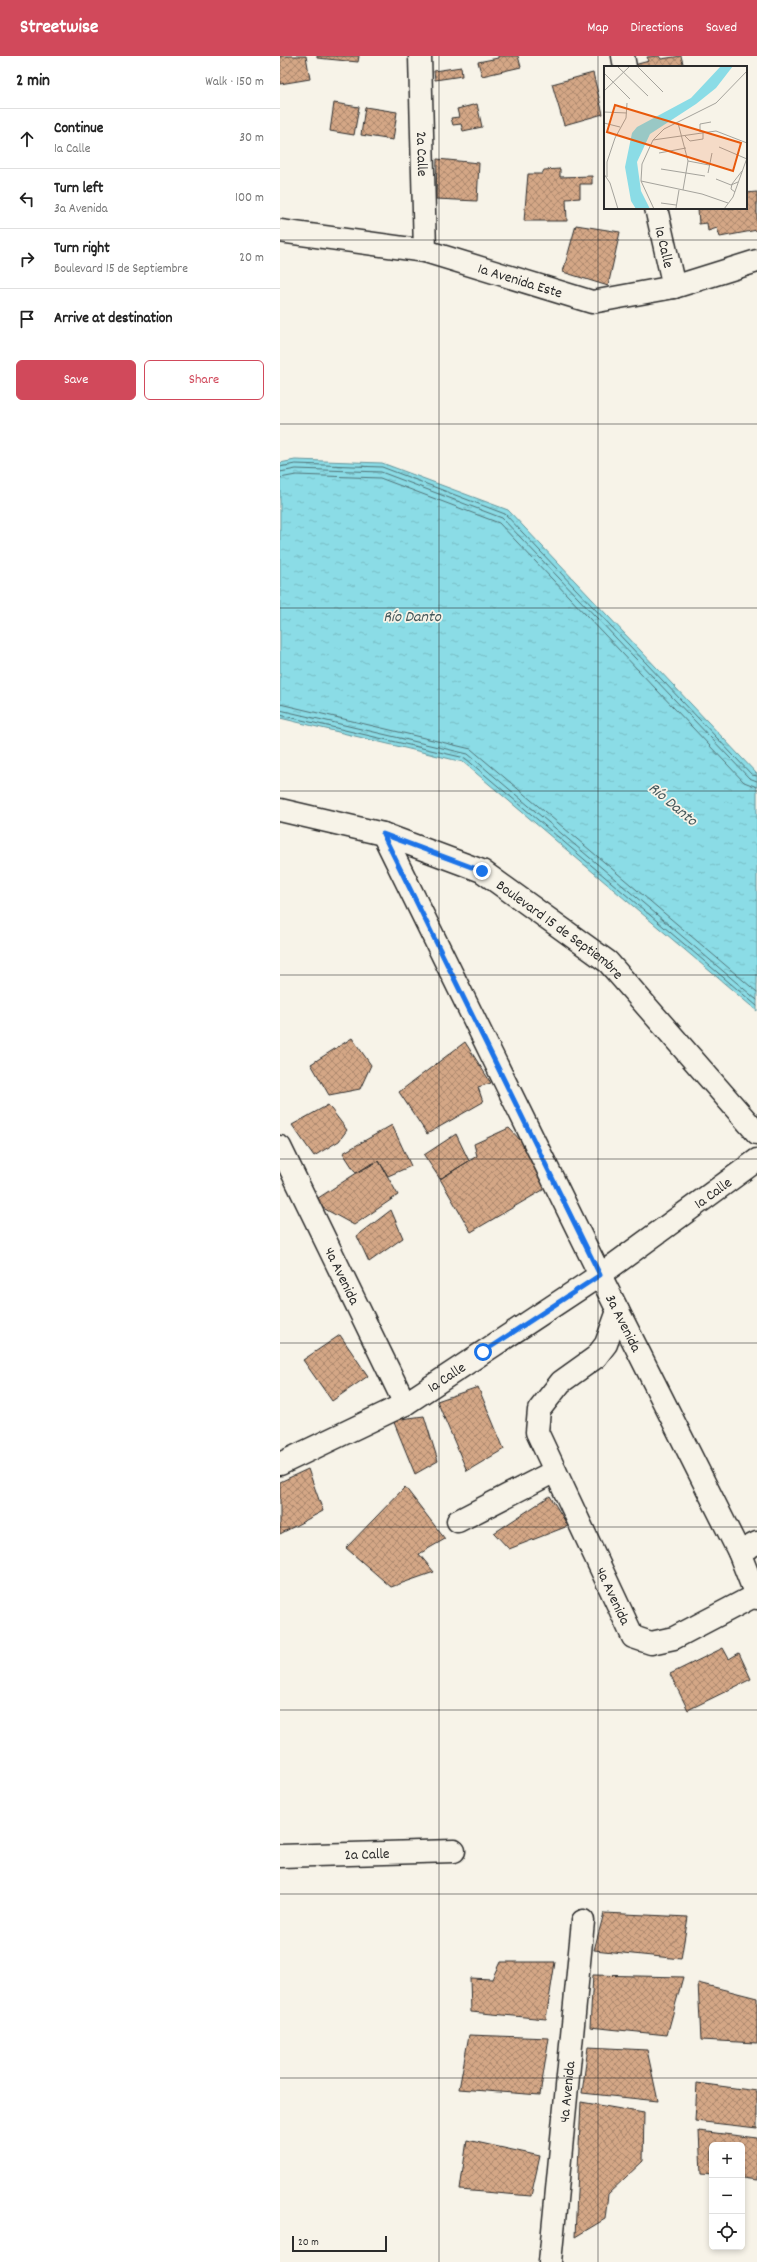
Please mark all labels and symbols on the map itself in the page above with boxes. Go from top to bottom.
inset map [604,66,747,209]
street label: 2a Calle [409,131,432,177]
street label: 1a Calle [648,225,678,271]
street label: 1a Avenida Este [475,259,565,305]
water label: Río Danto [383,606,442,629]
water label: Río Danto [643,778,703,833]
route end [473,862,491,880]
street label: Boulevard 15 de Septiembre [491,876,628,986]
street label: 1a Calle [690,1173,738,1215]
street label: 4a Avenida [317,1244,365,1310]
street label: 3a Avenida [598,1291,646,1357]
route start [474,1343,492,1361]
street label: 1a Calle [424,1357,471,1399]
street label: 4a Avenida [589,1564,635,1630]
street label: 2a Calle [344,1844,390,1867]
street label: 4a Avenida [555,2059,582,2124]
scale bar [292,2234,387,2253]

